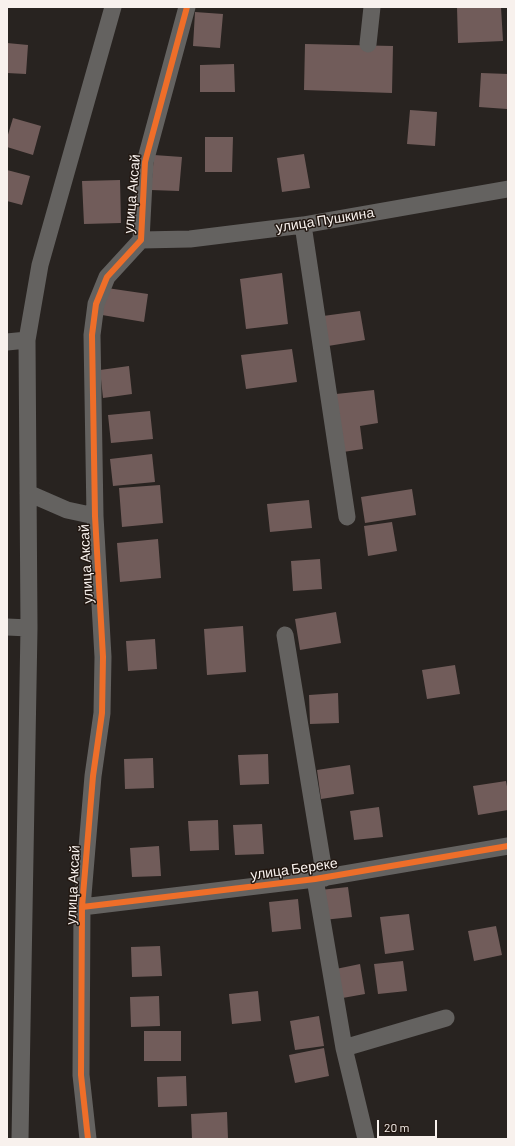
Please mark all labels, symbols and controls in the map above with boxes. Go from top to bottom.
street label: улица Аксай [120,154,144,234]
street label: улица Пушкина [275,204,375,236]
street label: улица Аксай [76,524,96,604]
street label: улица Аксай [63,845,83,925]
street label: улица Береке [249,855,339,883]
scale bar [379,1112,439,1138]
text: 20 m [384,1120,410,1134]

